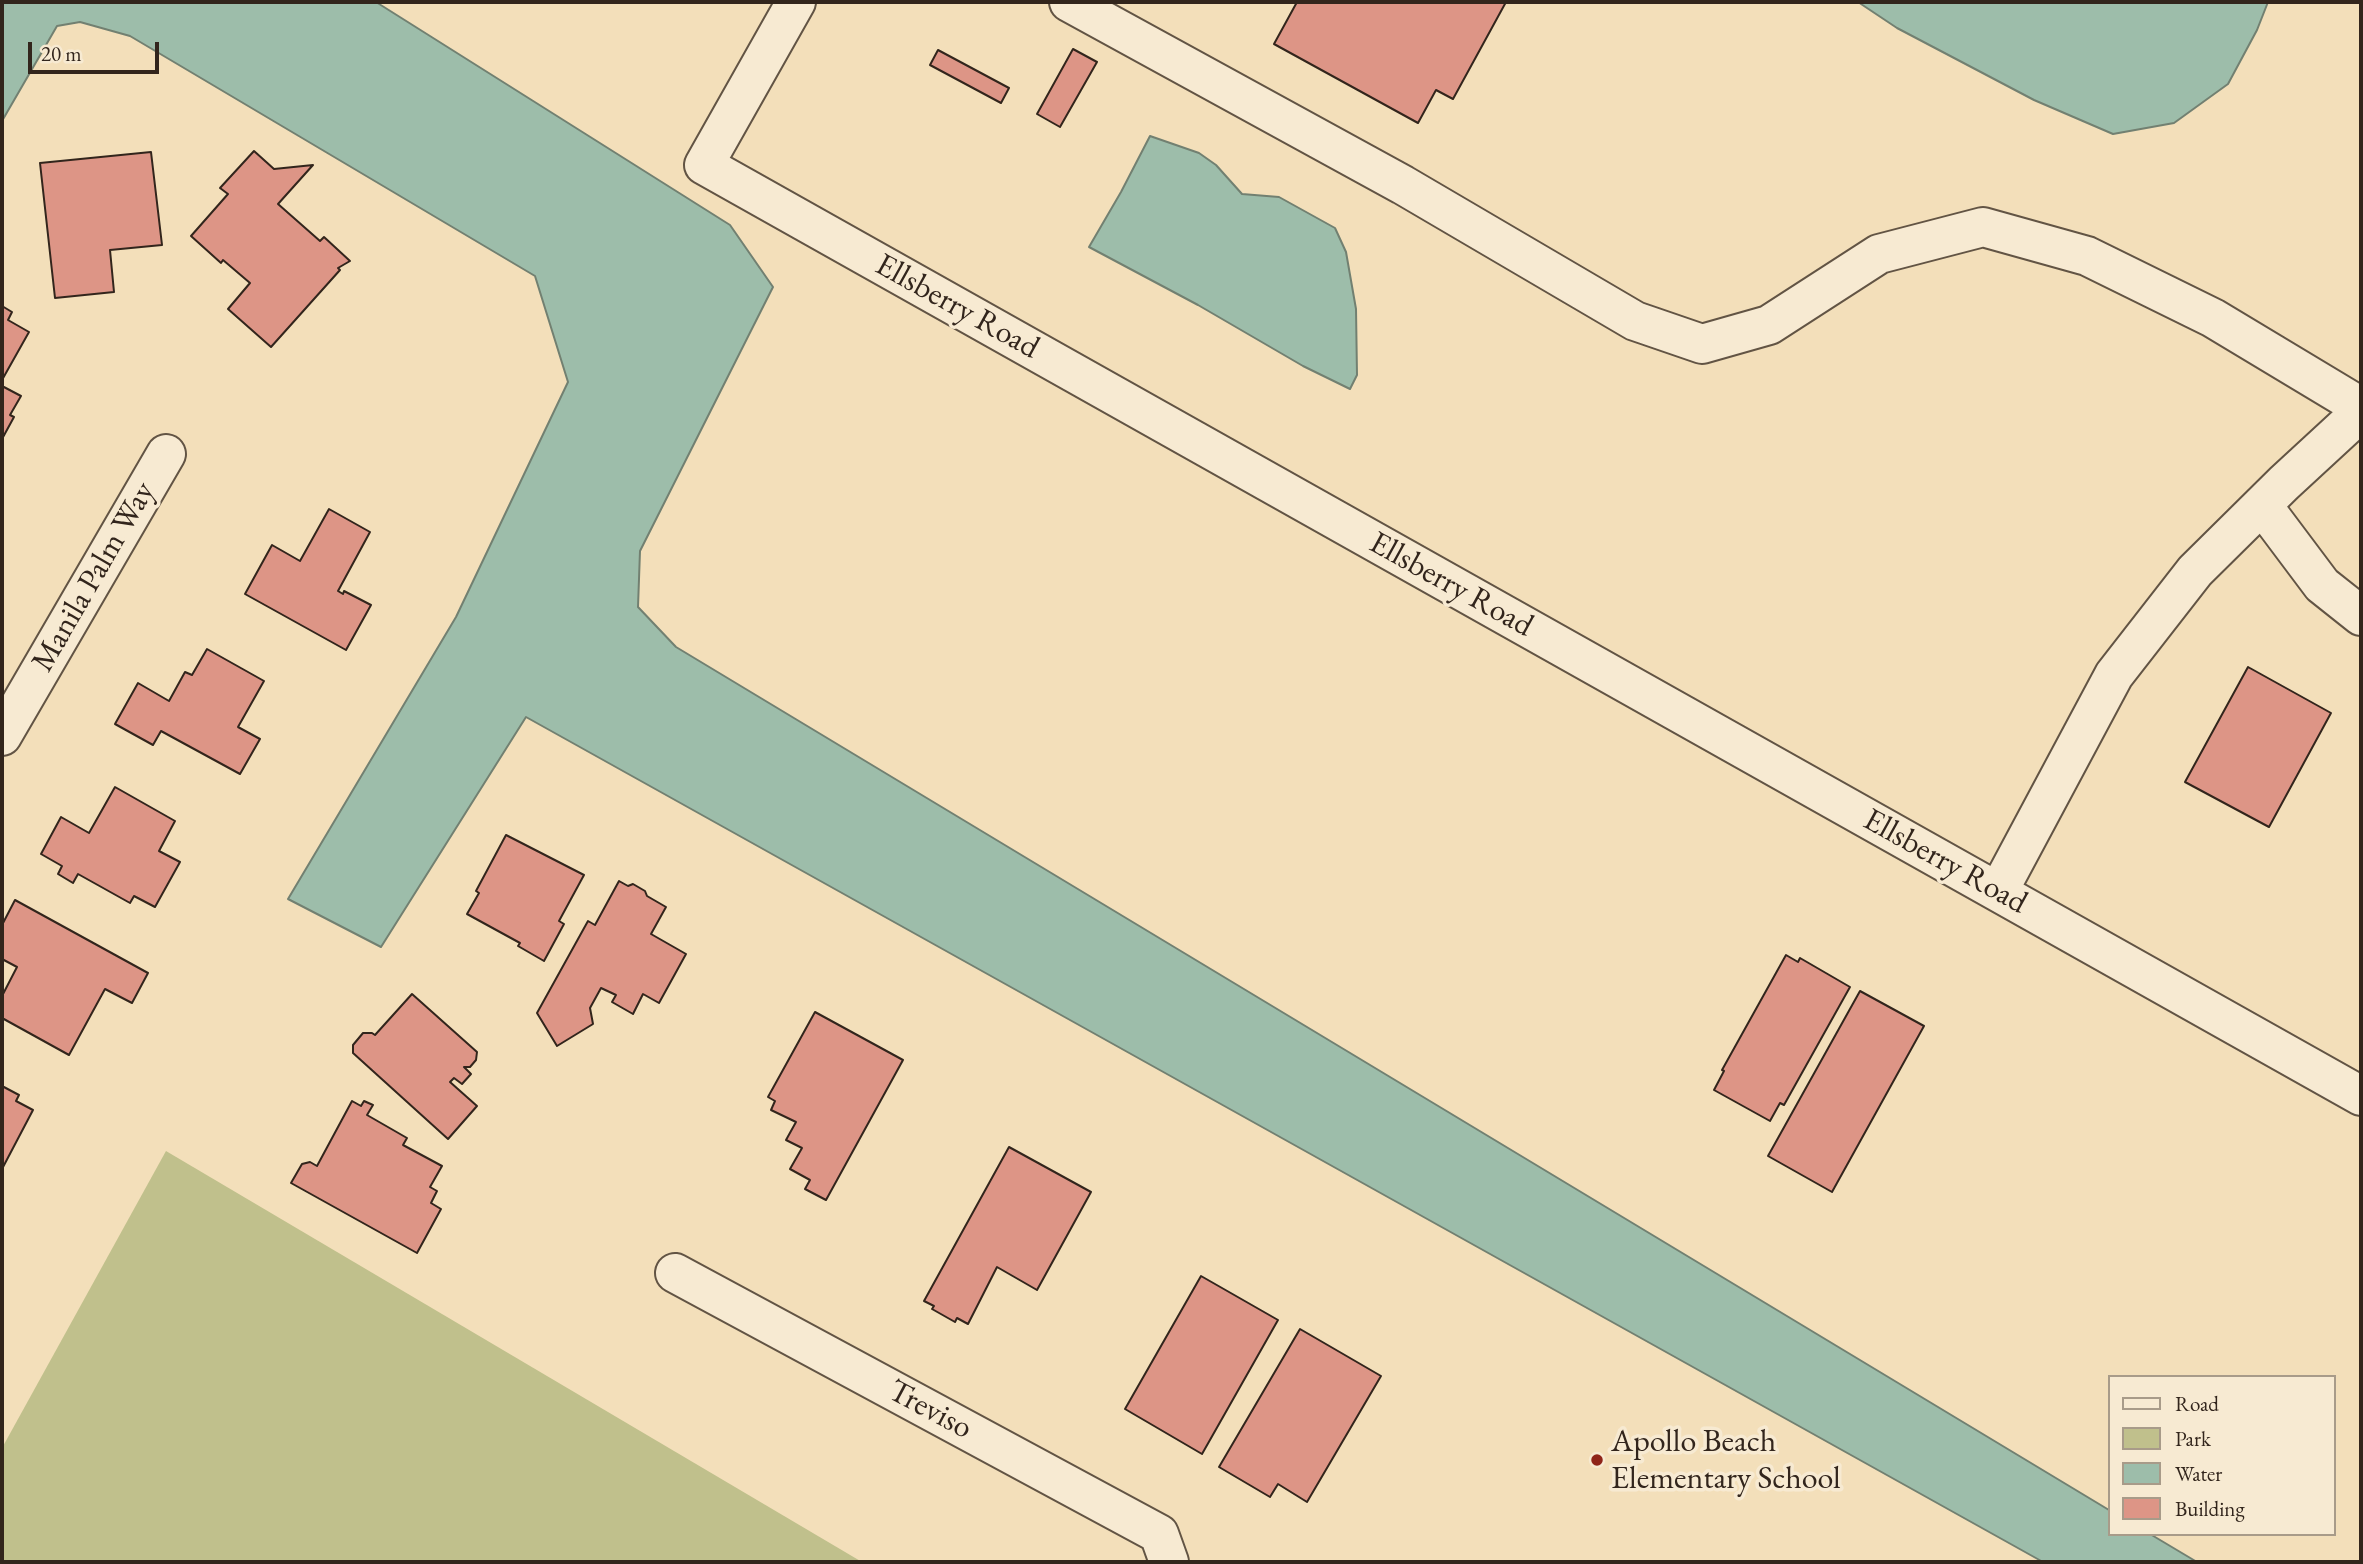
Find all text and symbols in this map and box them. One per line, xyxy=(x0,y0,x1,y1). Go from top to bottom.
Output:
scale bar xyxy=(32,28,163,72)
text: 20 m xyxy=(41,40,82,67)
street label: Ellsberry Road xyxy=(868,246,1046,368)
street label: Manila Palm Way xyxy=(24,475,164,679)
street label: Ellsberry Road xyxy=(1362,524,1540,646)
street label: Ellsberry Road xyxy=(1856,801,2034,923)
street label: Treviso xyxy=(882,1372,978,1448)
legend xyxy=(2108,1375,2335,1536)
text: Road xyxy=(2175,1390,2219,1417)
place label: Apollo Beach Elementary School xyxy=(1611,1423,1841,1498)
text: Park xyxy=(2175,1425,2211,1452)
marker: Apollo Beach Elementary School xyxy=(1589,1452,1605,1468)
text: Water xyxy=(2175,1460,2222,1487)
text: Building xyxy=(2175,1495,2245,1522)

